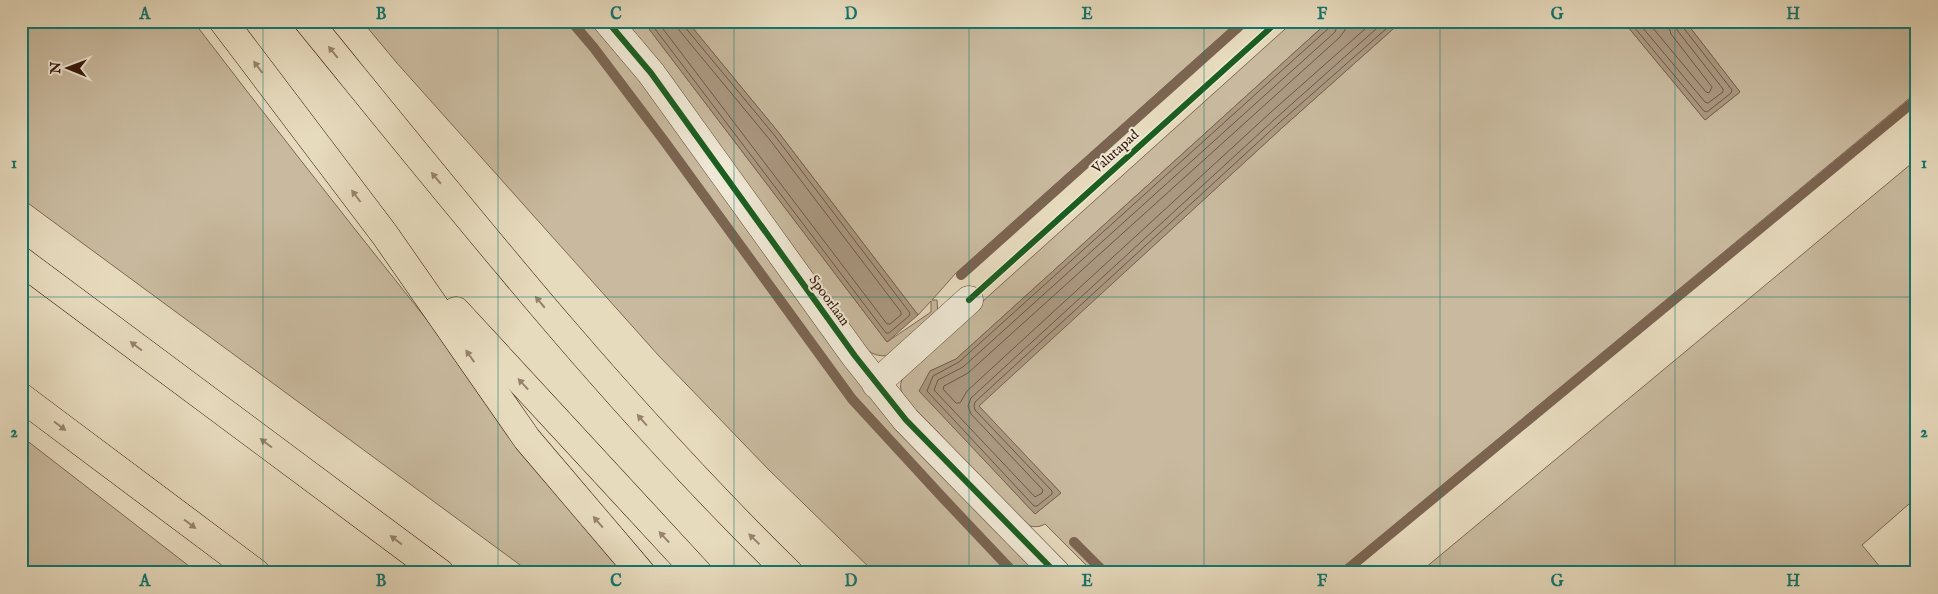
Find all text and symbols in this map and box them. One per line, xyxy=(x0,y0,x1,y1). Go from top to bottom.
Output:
text: A xyxy=(139,5,152,25)
text: B xyxy=(376,5,387,25)
text: C xyxy=(610,5,622,25)
text: D xyxy=(845,5,858,25)
text: E xyxy=(1081,5,1093,25)
text: F xyxy=(1317,5,1328,25)
text: G xyxy=(1551,5,1564,25)
text: H xyxy=(1786,5,1800,25)
north arrow xyxy=(42,42,92,92)
one-way arrow xyxy=(327,46,338,59)
one-way arrow xyxy=(252,60,263,73)
text: N xyxy=(47,62,65,75)
street label: Valutapad xyxy=(1088,126,1143,178)
text: 1 xyxy=(11,154,17,174)
text: 1 xyxy=(1921,154,1927,174)
one-way arrow xyxy=(430,171,441,184)
one-way arrow xyxy=(350,190,361,203)
street label: Spoorlaan xyxy=(805,272,854,330)
one-way arrow xyxy=(535,296,546,309)
one-way arrow xyxy=(130,341,143,352)
one-way arrow xyxy=(465,349,475,363)
one-way arrow xyxy=(517,379,529,391)
one-way arrow xyxy=(637,414,648,427)
one-way arrow xyxy=(53,421,66,432)
text: 2 xyxy=(10,423,18,443)
text: 2 xyxy=(1920,423,1928,443)
one-way arrow xyxy=(260,438,273,449)
one-way arrow xyxy=(592,516,603,529)
one-way arrow xyxy=(183,519,197,529)
one-way arrow xyxy=(658,532,670,544)
one-way arrow xyxy=(748,533,760,545)
one-way arrow xyxy=(390,535,403,546)
text: A xyxy=(139,572,152,592)
text: B xyxy=(376,572,387,592)
text: C xyxy=(610,572,622,592)
text: D xyxy=(845,572,858,592)
text: E xyxy=(1081,572,1093,592)
text: F xyxy=(1317,572,1328,592)
text: G xyxy=(1551,572,1564,592)
text: H xyxy=(1786,572,1800,592)

